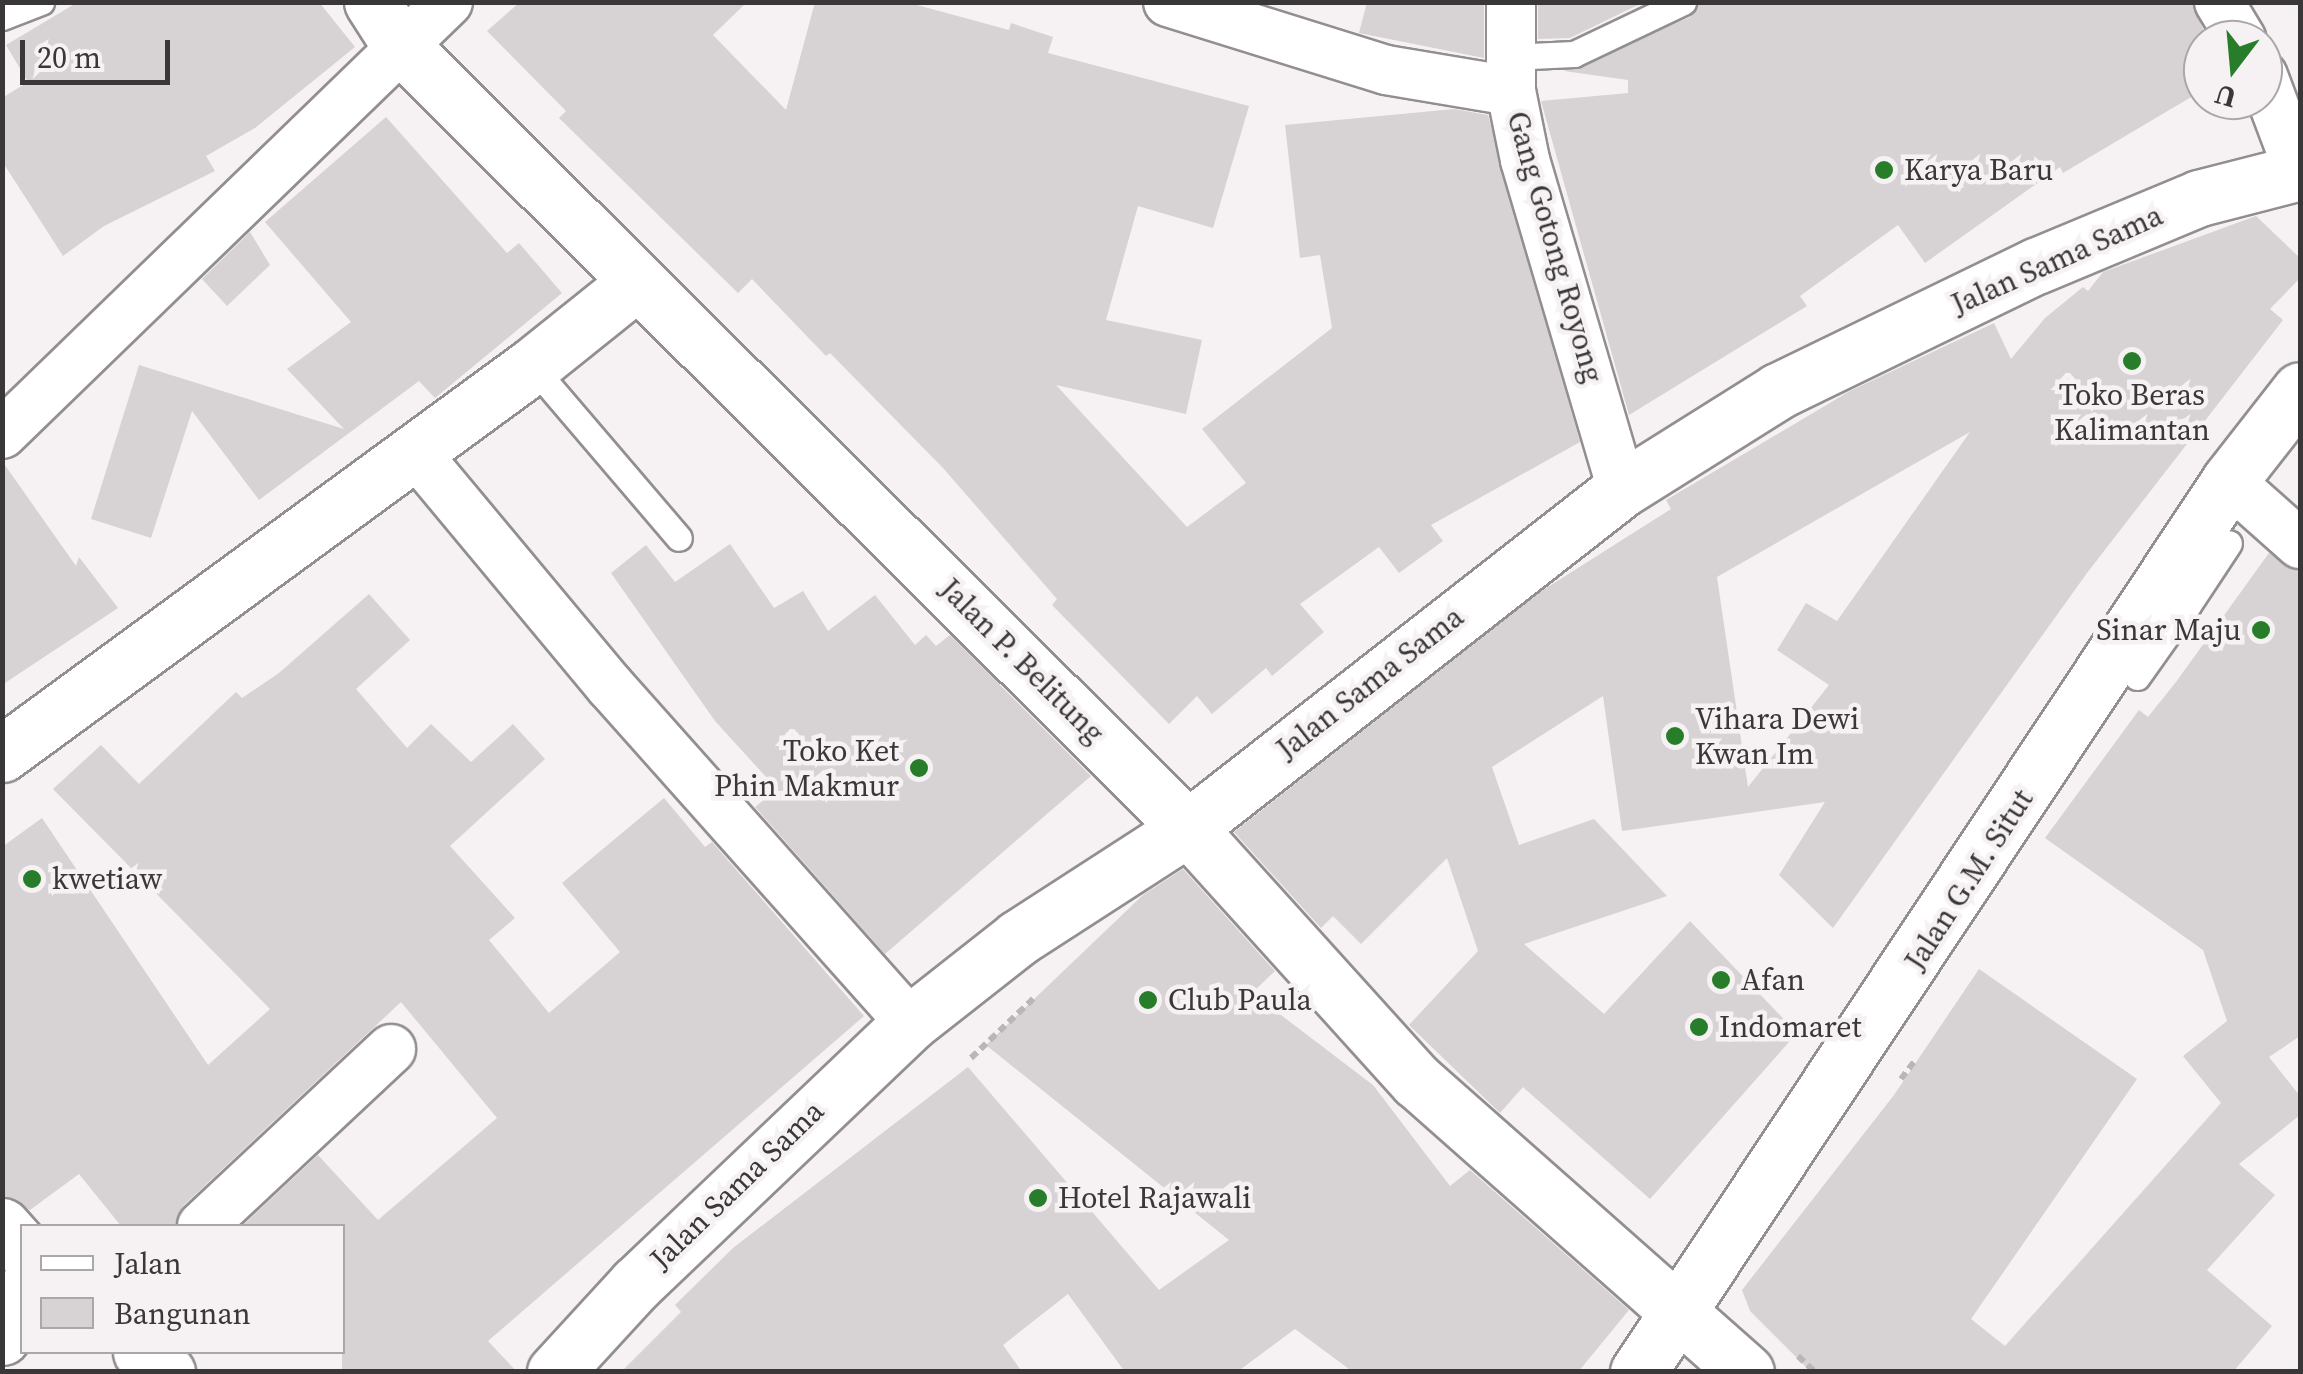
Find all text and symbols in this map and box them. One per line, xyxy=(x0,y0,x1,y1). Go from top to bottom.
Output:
scale bar xyxy=(25,20,175,82)
north arrow xyxy=(2183,20,2283,120)
text: 20 m xyxy=(37,37,101,78)
text: U xyxy=(2210,76,2240,118)
street label: Gang Gotong Royong xyxy=(1499,107,1611,387)
place label: Karya Baru xyxy=(1904,152,2053,188)
marker: Karya Baru xyxy=(1873,159,1895,181)
street label: Jalan Sama Sama xyxy=(1946,197,2168,323)
marker: Toko Beras Kalimantan xyxy=(2121,350,2143,372)
place label: Toko Beras Kalimantan xyxy=(2054,377,2210,448)
street label: Jalan P. Belitung xyxy=(932,571,1112,751)
street label: Jalan Sama Sama xyxy=(1269,599,1471,767)
place label: Sinar Maju xyxy=(2096,612,2241,648)
marker: Sinar Maju xyxy=(2250,619,2272,641)
place label: Vihara Dewi Kwan Im xyxy=(1695,701,1859,772)
marker: Vihara Dewi Kwan Im xyxy=(1664,725,1686,747)
place label: Toko Ket Phin Makmur xyxy=(714,733,899,804)
marker: Toko Ket Phin Makmur xyxy=(908,757,930,779)
street label: Jalan G.M. Situt xyxy=(1897,783,2041,977)
place label: kwetiaw xyxy=(52,861,162,897)
marker: kwetiaw xyxy=(21,868,43,890)
place label: Afan xyxy=(1741,962,1805,998)
marker: Afan xyxy=(1710,969,1732,991)
place label: Club Paula xyxy=(1168,982,1312,1018)
marker: Club Paula xyxy=(1137,989,1159,1011)
place label: Indomaret xyxy=(1719,1009,1861,1045)
marker: Indomaret xyxy=(1688,1016,1710,1038)
street label: Jalan Sama Sama xyxy=(643,1093,831,1277)
place label: Hotel Rajawali xyxy=(1058,1180,1251,1216)
marker: Hotel Rajawali xyxy=(1027,1187,1049,1209)
legend xyxy=(20,1224,345,1354)
text: Jalan xyxy=(114,1243,182,1284)
text: Bangunan xyxy=(114,1293,251,1334)

